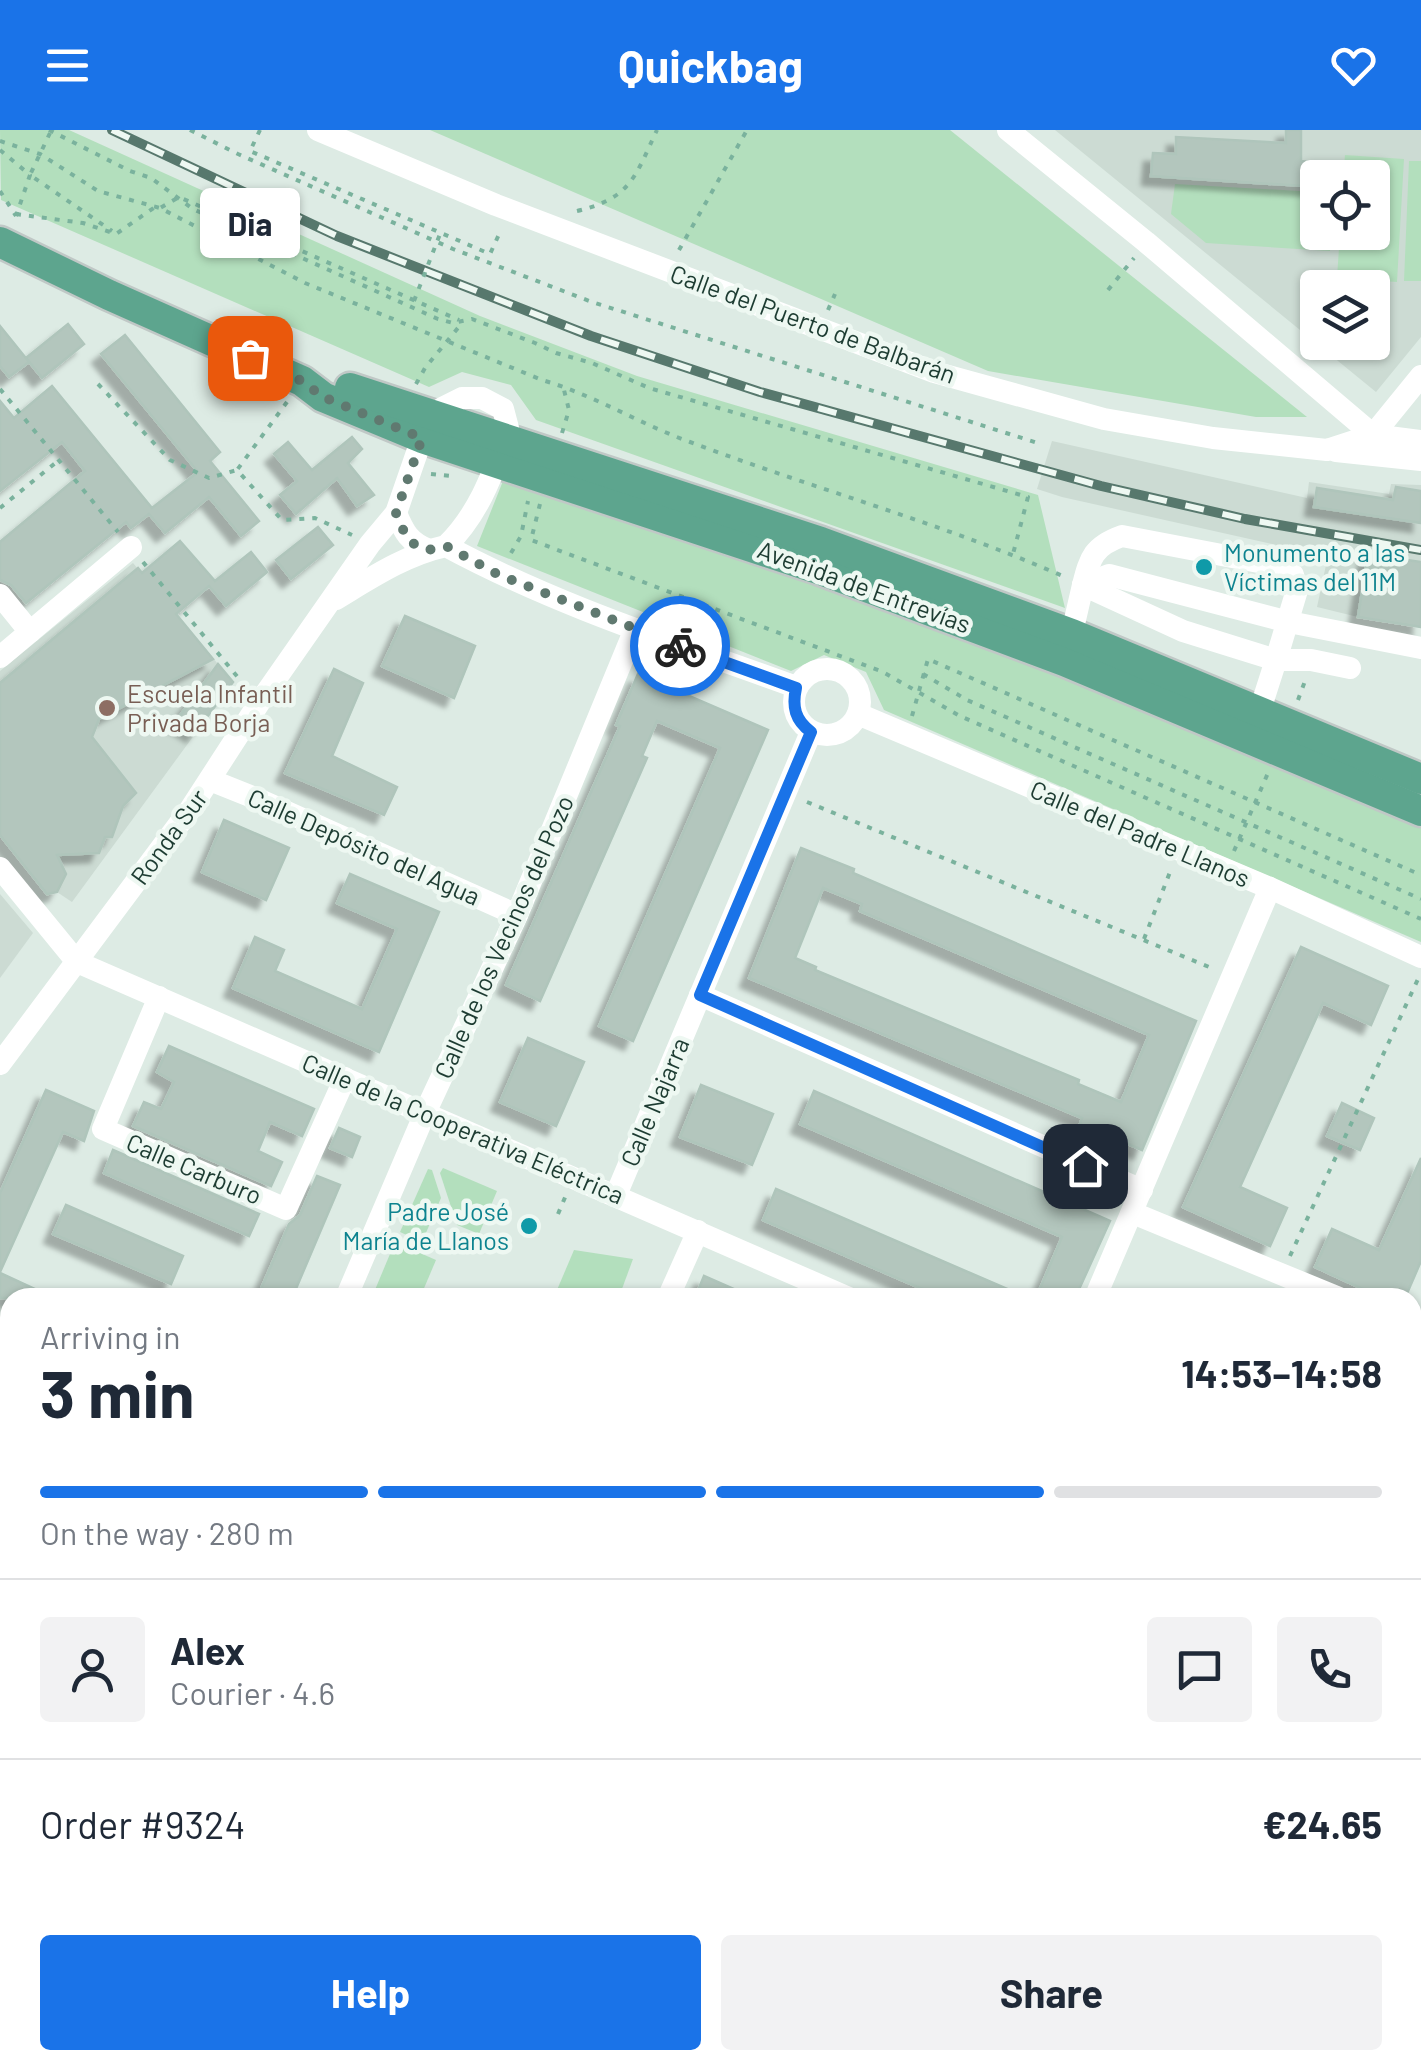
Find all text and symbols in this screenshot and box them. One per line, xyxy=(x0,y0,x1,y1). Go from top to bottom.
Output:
icon: menu xyxy=(40,38,95,93)
text: Quickbag xyxy=(618,38,803,92)
icon: heart xyxy=(1326,38,1381,93)
map controls xyxy=(1300,160,1390,360)
button: locate xyxy=(1300,160,1390,250)
callout: Dia xyxy=(200,188,300,258)
text: Dia xyxy=(228,204,272,242)
street label: Calle del Puerto de Balbarán xyxy=(667,257,960,389)
button: layers xyxy=(1300,270,1390,360)
pin xyxy=(208,316,293,401)
icon: bag xyxy=(223,331,278,386)
street label: Avenida de Entrevías xyxy=(754,534,975,638)
place label: Monumento a las Víctimas del 11M xyxy=(1224,537,1405,596)
marker: Monumento a las Víctimas del 11M xyxy=(1193,556,1215,578)
courier xyxy=(630,596,730,696)
icon: bike xyxy=(653,619,708,674)
place label: Escuela Infantil Privada Borja xyxy=(127,678,293,737)
marker: Escuela Infantil Privada Borja xyxy=(96,697,118,719)
street label: Calle del Padre Llanos xyxy=(1026,773,1255,893)
street label: Calle Depósito del Agua xyxy=(244,781,485,911)
street label: Ronda Sur xyxy=(124,783,213,890)
street label: Calle de los Vecinos del Pozo xyxy=(427,790,579,1083)
street label: Calle Najarra xyxy=(613,1033,695,1171)
street label: Calle de la Cooperativa Eléctrica xyxy=(298,1047,629,1210)
pin xyxy=(1043,1124,1128,1209)
street label: Calle Carburo xyxy=(122,1126,267,1210)
icon: home xyxy=(1058,1139,1113,1194)
place label: Padre José María de Llanos xyxy=(343,1196,509,1255)
marker: Padre José María de Llanos xyxy=(518,1215,540,1237)
text: Arriving in xyxy=(40,1317,180,1355)
text: 14:53–14:58 xyxy=(1181,1350,1382,1396)
text: 3 min xyxy=(40,1353,195,1431)
text: On the way · 280 m xyxy=(40,1513,294,1551)
button: person xyxy=(40,1617,145,1722)
button: chat xyxy=(1147,1617,1252,1722)
button: phone xyxy=(1277,1617,1382,1722)
text: Alex xyxy=(170,1627,245,1673)
text: Courier · 4.6 xyxy=(170,1673,335,1711)
text: Order #9324 xyxy=(40,1801,245,1847)
text: €24.65 xyxy=(1262,1801,1382,1847)
button: Help xyxy=(40,1935,701,2050)
button: Share xyxy=(721,1935,1382,2050)

